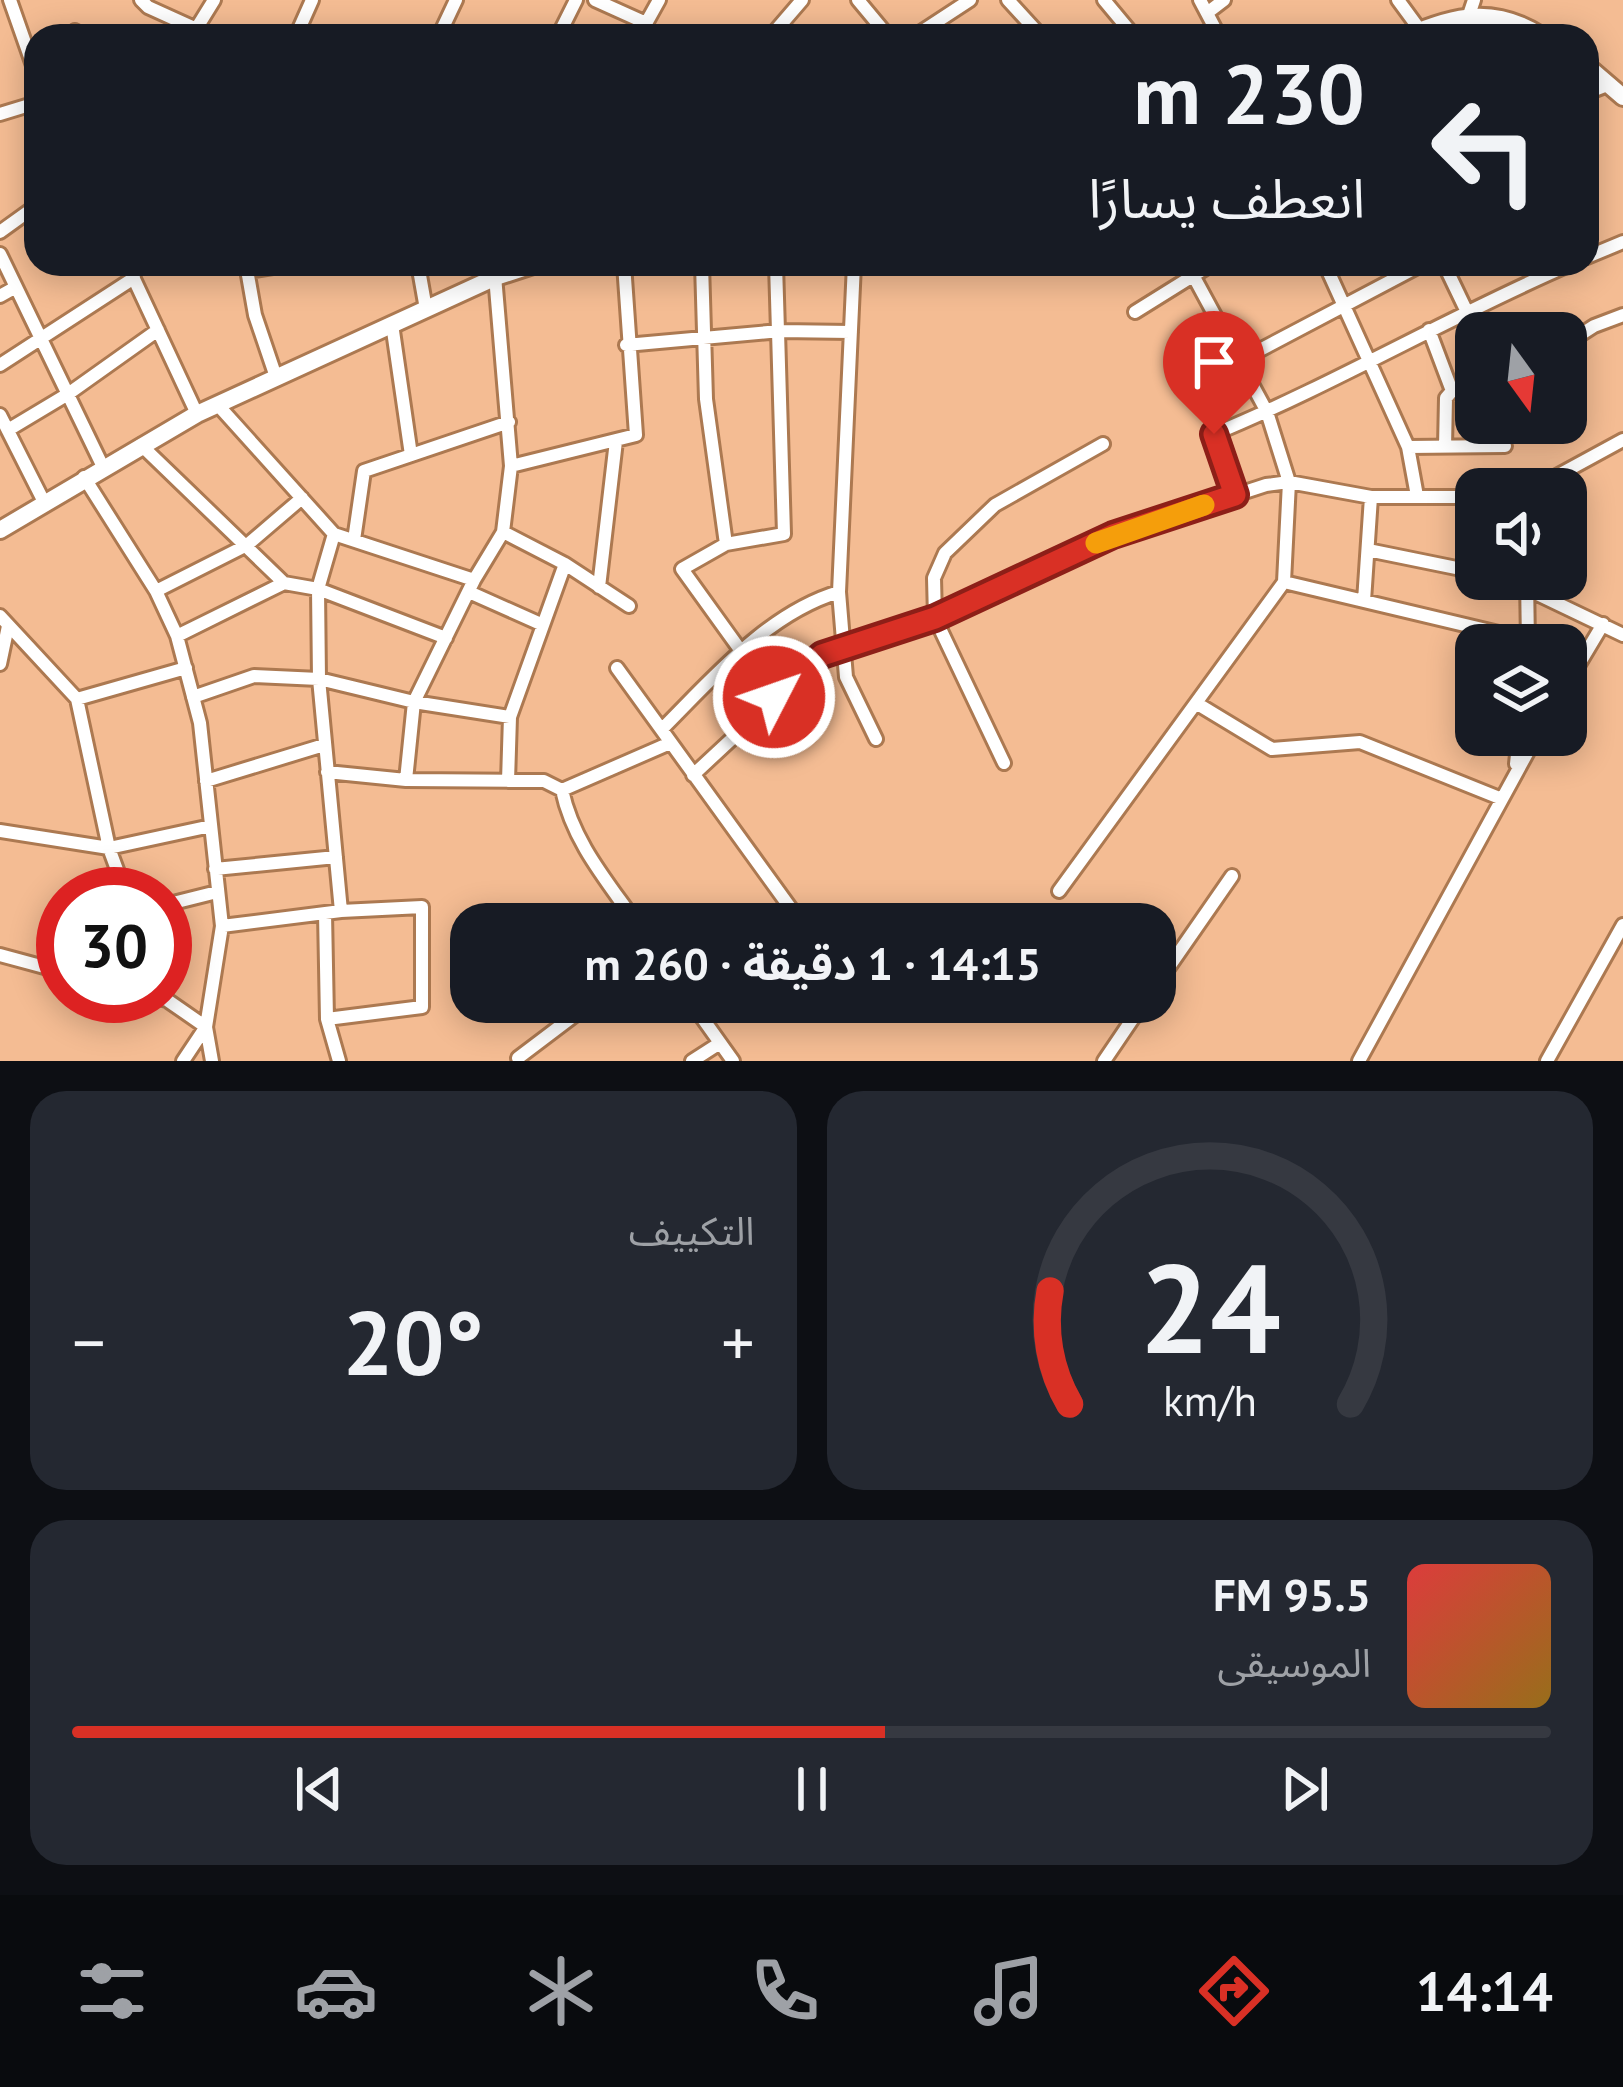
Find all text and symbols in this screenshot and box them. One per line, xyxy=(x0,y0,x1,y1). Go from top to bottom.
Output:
text: 230 m xyxy=(1133,38,1365,147)
icon: left xyxy=(1407,72,1563,228)
text: انعطف يسارًا xyxy=(1088,163,1365,233)
pin xyxy=(1163,311,1265,434)
north arrow xyxy=(1455,312,1587,444)
map controls xyxy=(1455,312,1587,756)
icon: arrive xyxy=(1181,329,1247,395)
button: sound xyxy=(1455,468,1587,600)
button: layers xyxy=(1455,624,1587,756)
position arrow xyxy=(711,634,837,760)
speed limit sign: 30 xyxy=(36,867,192,1023)
text: 14:15 · 1 دقيقة · 260 m xyxy=(585,934,1041,992)
text: التكييف xyxy=(629,1205,755,1256)
text: 24 xyxy=(1139,1226,1281,1387)
text: 20° xyxy=(343,1283,484,1400)
text: − xyxy=(72,1299,105,1384)
text: + xyxy=(721,1299,754,1384)
text: km/h xyxy=(1163,1371,1257,1427)
text: 95.5 FM xyxy=(1213,1565,1371,1623)
text: الموسيقى xyxy=(1217,1637,1371,1688)
icon: previous xyxy=(286,1756,352,1822)
icon: pause xyxy=(779,1756,845,1822)
icon: next xyxy=(1272,1756,1338,1822)
icon: filters xyxy=(70,1949,154,2033)
icon: car xyxy=(294,1949,378,2033)
icon: climate xyxy=(519,1949,603,2033)
icon: phone xyxy=(743,1949,827,2033)
icon: music xyxy=(967,1949,1051,2033)
icon: directions xyxy=(1192,1949,1276,2033)
text: 14:14 xyxy=(1416,1956,1553,2026)

